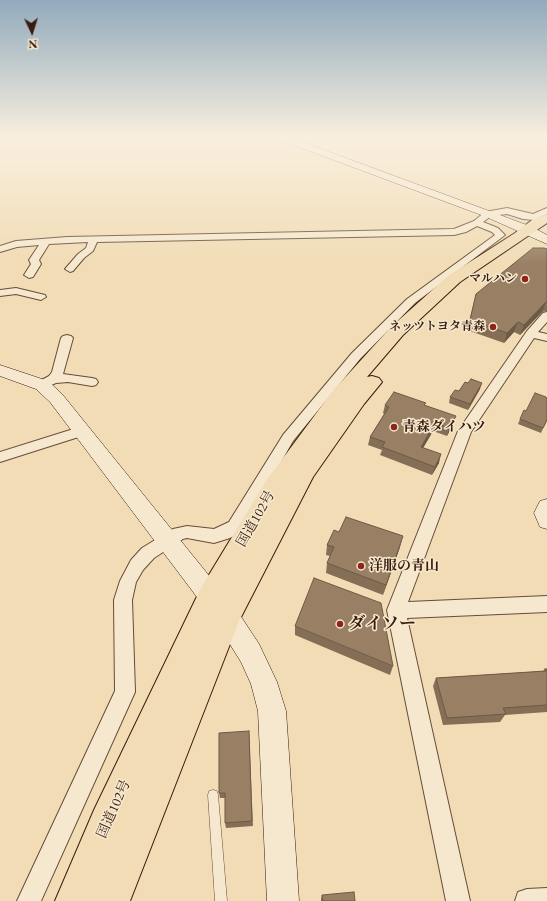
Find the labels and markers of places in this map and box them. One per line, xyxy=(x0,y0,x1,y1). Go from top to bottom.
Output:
place label: マルハン xyxy=(469,272,517,286)
marker: マルハン xyxy=(520,274,530,284)
place label: ネッツトヨタ青森 xyxy=(389,320,485,334)
marker: ネッツトヨタ青森 xyxy=(488,322,498,332)
place label: 青森ダイハツ xyxy=(402,419,486,435)
marker: 青森ダイハツ xyxy=(389,422,399,432)
place label: 洋服の青山 xyxy=(369,558,439,574)
marker: 洋服の青山 xyxy=(356,561,366,571)
place label: ダイソー xyxy=(348,614,416,634)
marker: ダイソー xyxy=(335,619,345,629)

